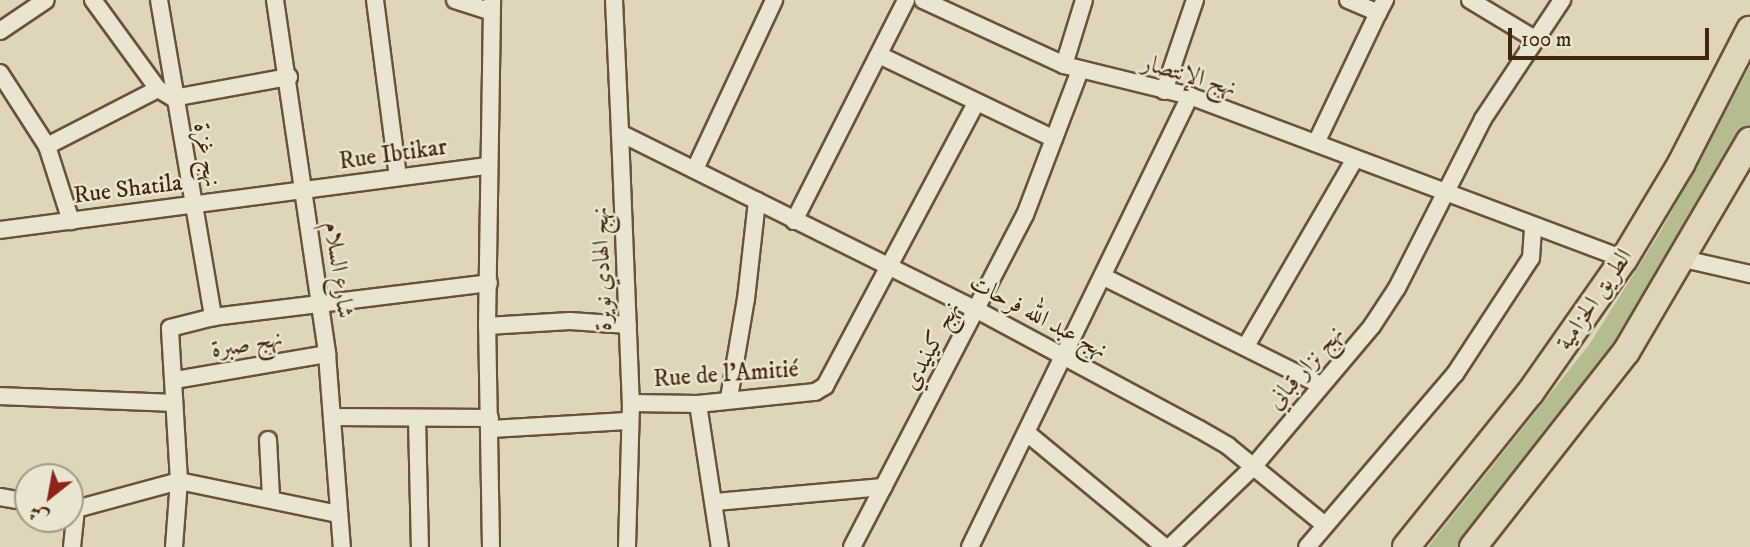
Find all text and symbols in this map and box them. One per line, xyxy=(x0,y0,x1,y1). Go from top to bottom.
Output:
scale bar xyxy=(1512,14,1713,58)
text: 100 m xyxy=(1521,27,1572,53)
street label: نهج الإنتصار xyxy=(1138,49,1240,103)
street label: نهج غزة xyxy=(186,121,226,189)
street label: Rue Ibtikar xyxy=(337,133,449,177)
street label: Rue Shatila xyxy=(72,169,184,211)
street label: نهج الهادي نويرة xyxy=(586,206,620,332)
street label: شارع السلام xyxy=(317,220,359,320)
street label: الطريق الحزامية xyxy=(1551,244,1639,356)
street label: نهج عبد الله فرحات xyxy=(964,268,1112,366)
street label: نهج كينيدي xyxy=(897,297,967,395)
street label: نهج نزار قباني xyxy=(1262,320,1350,416)
street label: نهج صبرة xyxy=(209,325,285,365)
street label: Rue de l'Amitié xyxy=(652,356,800,394)
north arrow xyxy=(14,463,84,533)
text: ش xyxy=(25,500,53,529)

